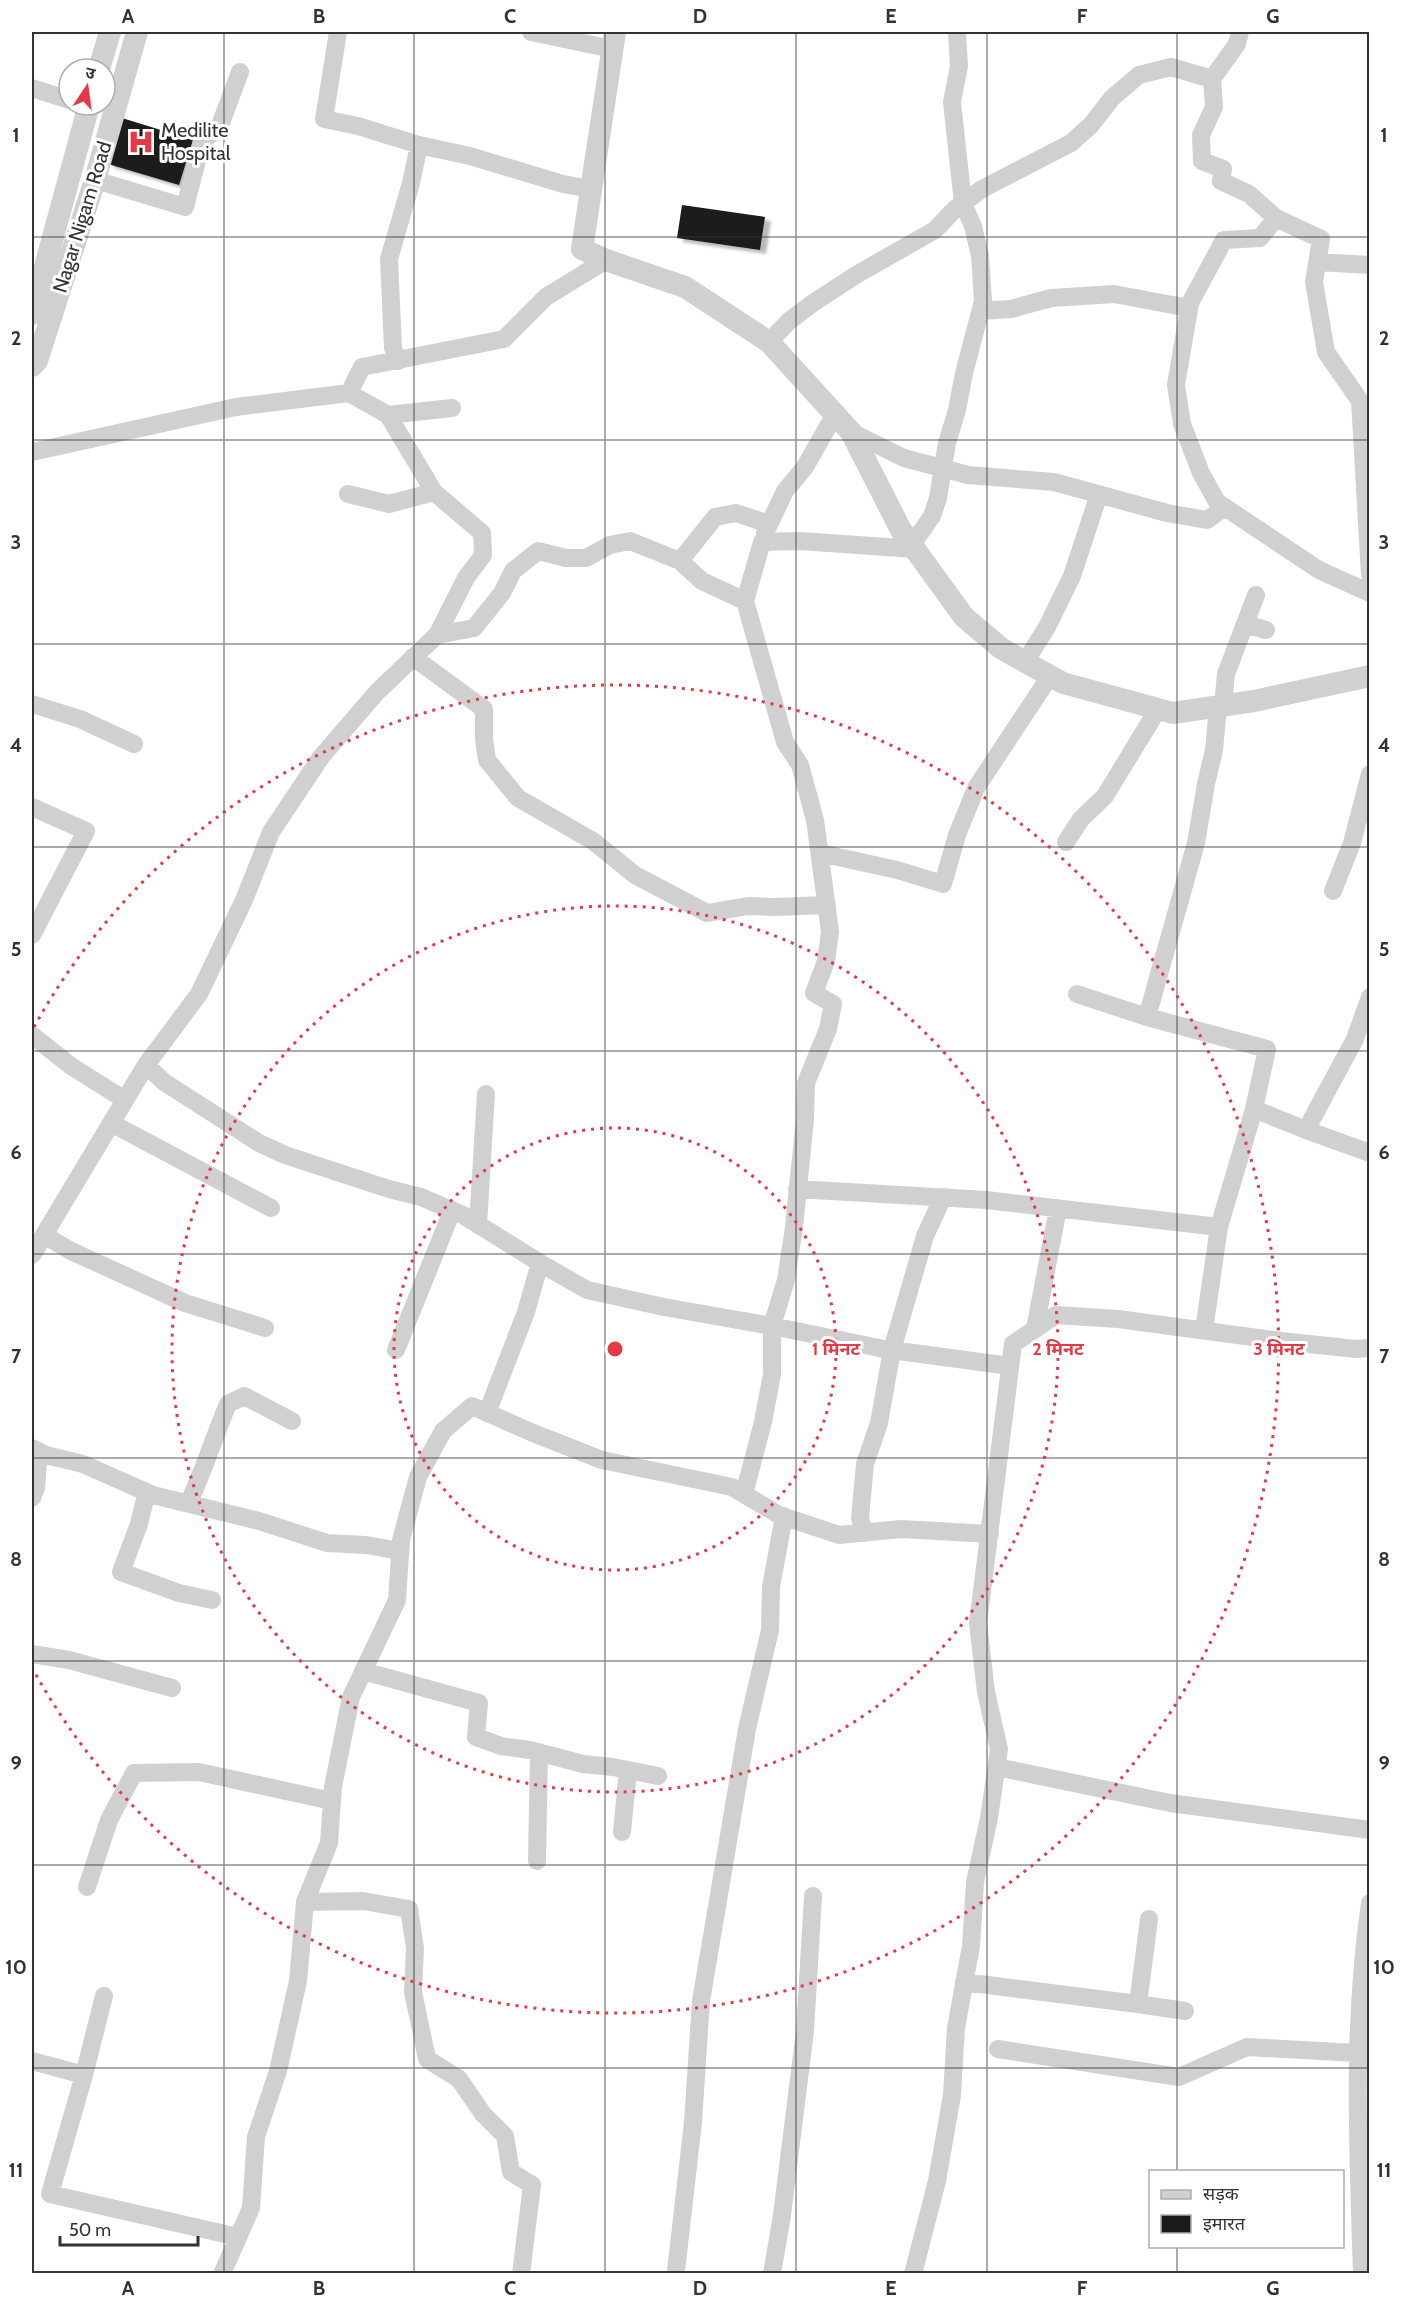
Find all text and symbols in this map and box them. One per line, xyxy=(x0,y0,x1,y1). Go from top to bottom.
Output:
text: A xyxy=(122,4,135,28)
text: B xyxy=(313,4,325,28)
text: C xyxy=(504,4,516,28)
text: D xyxy=(693,4,707,28)
text: E xyxy=(885,4,897,28)
text: F xyxy=(1077,4,1088,28)
text: G xyxy=(1266,4,1280,28)
north arrow xyxy=(57,57,117,117)
text: उ xyxy=(84,63,98,83)
place label: Medilite Hospital xyxy=(161,118,231,165)
text: 1 xyxy=(12,123,20,147)
text: 1 xyxy=(1380,123,1388,147)
hospital icon: Medilite Hospital xyxy=(126,127,156,157)
street label: Nagar Nigam Road xyxy=(48,138,116,296)
text: 2 xyxy=(11,326,21,350)
text: 2 xyxy=(1379,326,1389,350)
text: 3 xyxy=(11,530,21,554)
text: 3 xyxy=(1379,530,1389,554)
text: 4 xyxy=(10,733,22,757)
text: 4 xyxy=(1378,733,1390,757)
text: 5 xyxy=(11,937,21,961)
text: 5 xyxy=(1379,937,1389,961)
text: 6 xyxy=(10,1140,22,1164)
text: 6 xyxy=(1378,1140,1390,1164)
text: 1 मिनट xyxy=(812,1338,861,1360)
text: 2 मिनट xyxy=(1032,1338,1084,1360)
text: 3 मिनट xyxy=(1253,1338,1305,1360)
centre of rings xyxy=(605,1339,625,1359)
text: 7 xyxy=(11,1344,22,1368)
text: 7 xyxy=(1379,1344,1390,1368)
text: 8 xyxy=(10,1547,22,1571)
text: 8 xyxy=(1378,1547,1390,1571)
text: 9 xyxy=(10,1751,22,1775)
text: 9 xyxy=(1378,1751,1390,1775)
text: 10 xyxy=(5,1955,27,1979)
text: 10 xyxy=(1373,1955,1395,1979)
text: 11 xyxy=(9,2158,23,2182)
text: 11 xyxy=(1377,2158,1391,2182)
legend xyxy=(1149,2170,1344,2248)
text: सड़क xyxy=(1203,2183,1240,2205)
scale bar xyxy=(60,2209,198,2247)
text: इमारत xyxy=(1203,2213,1246,2235)
text: 50 m xyxy=(69,2219,111,2241)
text: A xyxy=(122,2276,135,2300)
text: B xyxy=(313,2276,325,2300)
text: C xyxy=(504,2276,516,2300)
text: D xyxy=(693,2276,707,2300)
text: E xyxy=(885,2276,897,2300)
text: F xyxy=(1077,2276,1088,2300)
text: G xyxy=(1266,2276,1280,2300)

